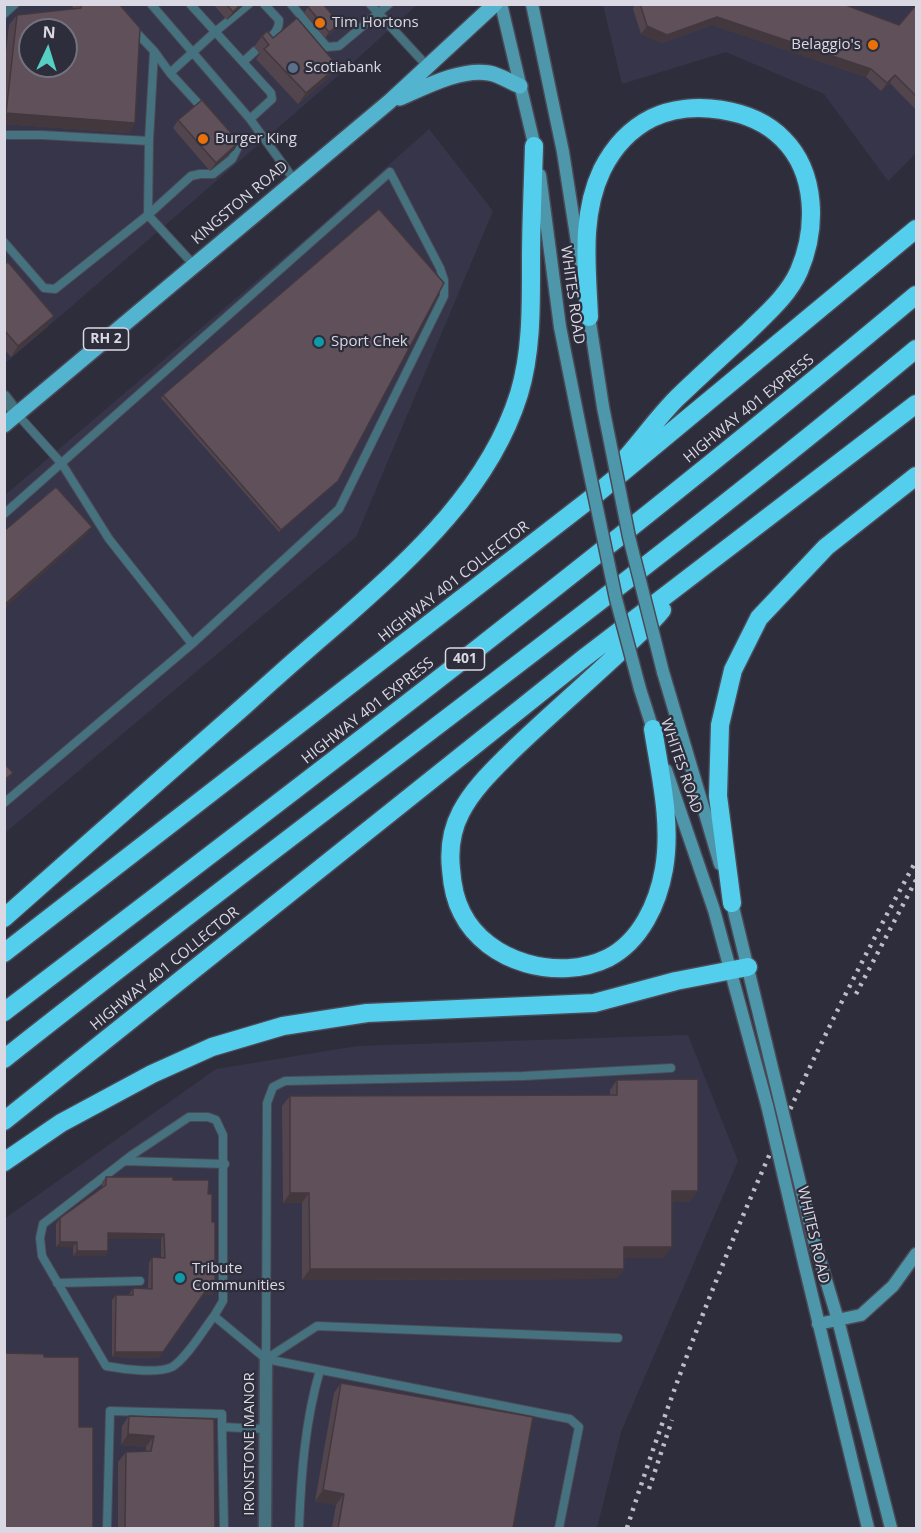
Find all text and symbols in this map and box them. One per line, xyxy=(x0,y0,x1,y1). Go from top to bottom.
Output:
place label: Tim Hortons xyxy=(332,14,419,32)
marker: Tim Hortons xyxy=(313,16,327,30)
north arrow xyxy=(18,18,78,78)
text: N xyxy=(42,21,56,43)
place label: Belaggio's xyxy=(791,36,861,54)
marker: Belaggio's xyxy=(866,38,880,52)
place label: Scotiabank xyxy=(305,59,381,77)
marker: Scotiabank xyxy=(286,61,300,75)
place label: Burger King xyxy=(215,130,297,148)
marker: Burger King xyxy=(196,132,210,146)
street label: KINGSTON ROAD xyxy=(188,157,292,249)
street label: WHITES ROAD xyxy=(556,245,588,345)
road number: RH 2 xyxy=(84,328,128,350)
place label: Sport Chek xyxy=(331,333,408,351)
marker: Sport Chek xyxy=(312,335,326,349)
street label: HIGHWAY 401 EXPRESS xyxy=(680,351,818,467)
street label: HIGHWAY 401 COLLECTOR xyxy=(375,518,533,646)
road number: 401 xyxy=(446,648,484,670)
street label: HIGHWAY 401 EXPRESS xyxy=(298,654,438,768)
street label: WHITES ROAD xyxy=(656,716,706,816)
street label: HIGHWAY 401 COLLECTOR xyxy=(87,903,243,1035)
street label: WHITES ROAD xyxy=(793,1185,833,1285)
place label: Tribute Communities xyxy=(192,1260,285,1295)
marker: Tribute Communities xyxy=(173,1271,187,1285)
street label: IRONSTONE MANOR xyxy=(241,1372,259,1516)

